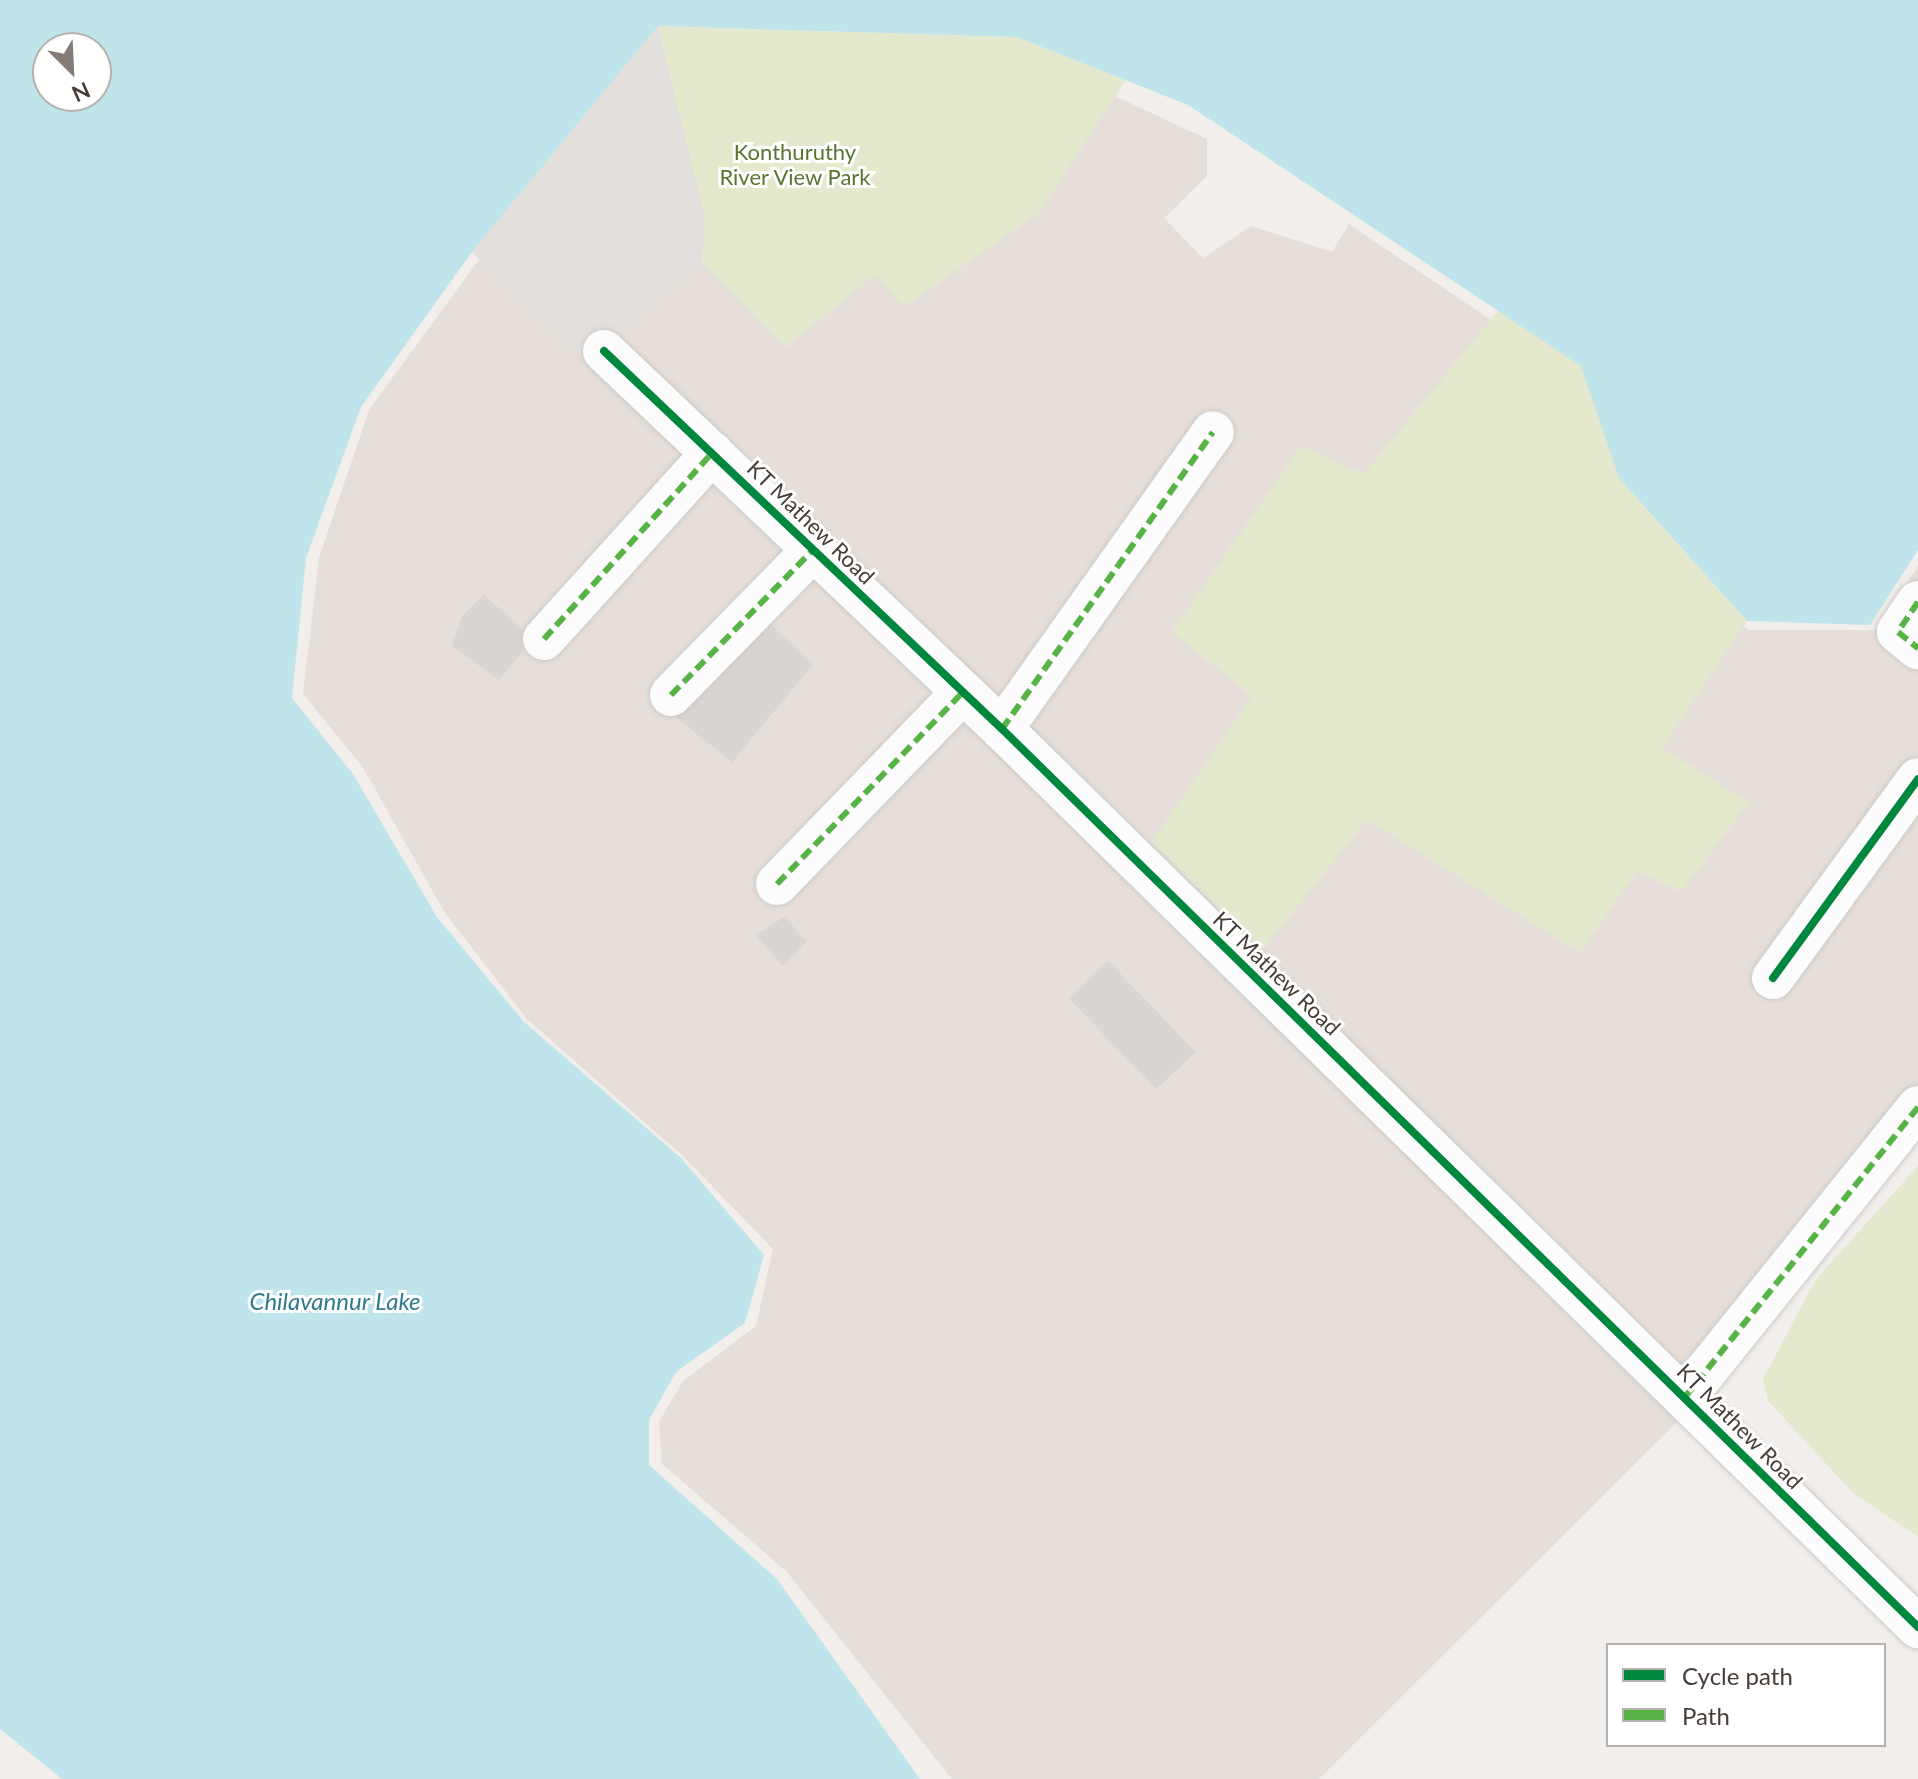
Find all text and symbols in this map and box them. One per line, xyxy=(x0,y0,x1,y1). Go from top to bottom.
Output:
north arrow xyxy=(32,32,112,112)
text: N xyxy=(68,77,94,108)
park label: Konthuruthy River View Park xyxy=(719,138,871,190)
street label: KT Mathew Road xyxy=(742,454,880,590)
street label: KT Mathew Road xyxy=(1208,905,1346,1041)
water label: Chilavannur Lake xyxy=(249,1287,421,1315)
street label: KT Mathew Road xyxy=(1671,1357,1809,1495)
legend xyxy=(1606,1643,1886,1747)
text: Cycle path xyxy=(1682,1661,1793,1690)
text: Path xyxy=(1682,1701,1730,1730)

